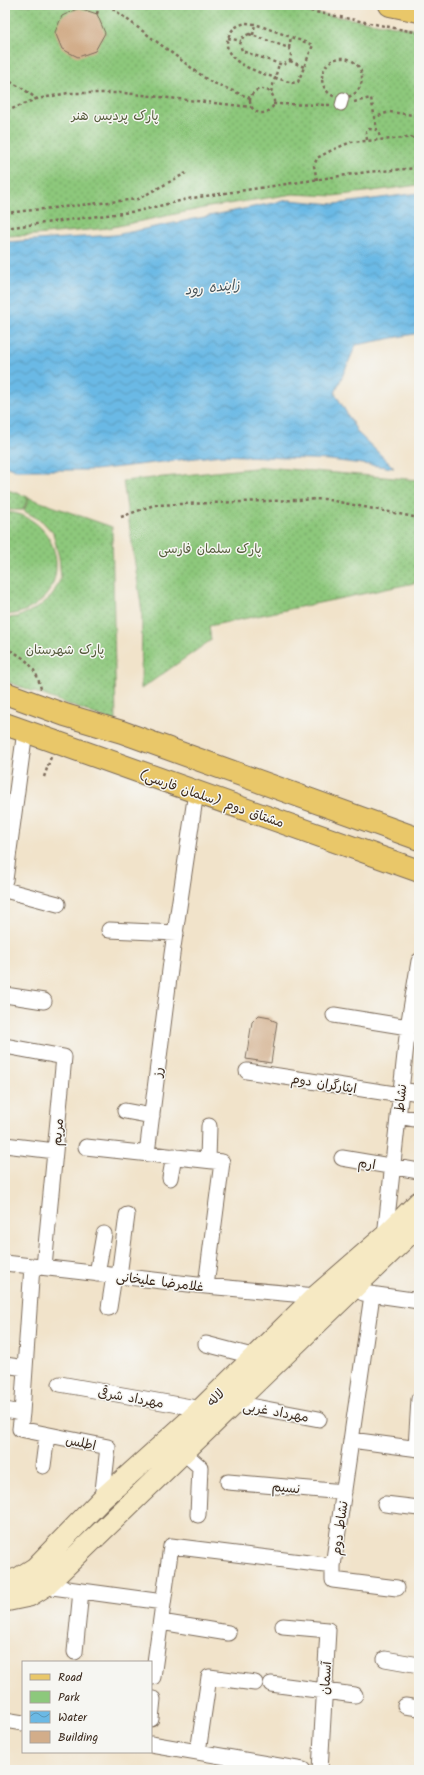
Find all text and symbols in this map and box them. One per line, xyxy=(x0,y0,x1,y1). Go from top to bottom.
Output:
park label: پارک پردیس هنر xyxy=(71,106,159,127)
water label: زاینده رود xyxy=(183,274,241,302)
park label: پارک سلمان فارسی xyxy=(159,539,262,560)
park label: پارک شهرستان xyxy=(26,640,104,661)
street label: مشتاق دوم (سلمان فارسی) xyxy=(136,765,287,834)
street label: رز xyxy=(147,1066,170,1079)
street label: ایثارگران دوم xyxy=(289,1069,358,1100)
street label: نشاط xyxy=(390,1083,413,1113)
street label: مریم xyxy=(47,1118,70,1147)
street label: ارم xyxy=(356,1153,377,1176)
street label: غلامرضا علیخانی xyxy=(115,1267,205,1298)
street label: مهرداد شرقی xyxy=(96,1382,165,1415)
street label: لاله xyxy=(202,1384,230,1412)
street label: مهرداد غربی xyxy=(241,1396,310,1429)
street label: اطلس xyxy=(64,1430,98,1457)
street label: نسیم xyxy=(271,1477,301,1500)
street label: نشاط دوم xyxy=(326,1500,355,1557)
street label: آسمان xyxy=(315,1660,338,1695)
legend xyxy=(22,1661,152,1753)
text: Road xyxy=(58,1668,83,1687)
text: Park xyxy=(58,1688,80,1707)
text: Water xyxy=(58,1708,88,1727)
text: Building xyxy=(58,1728,98,1747)

